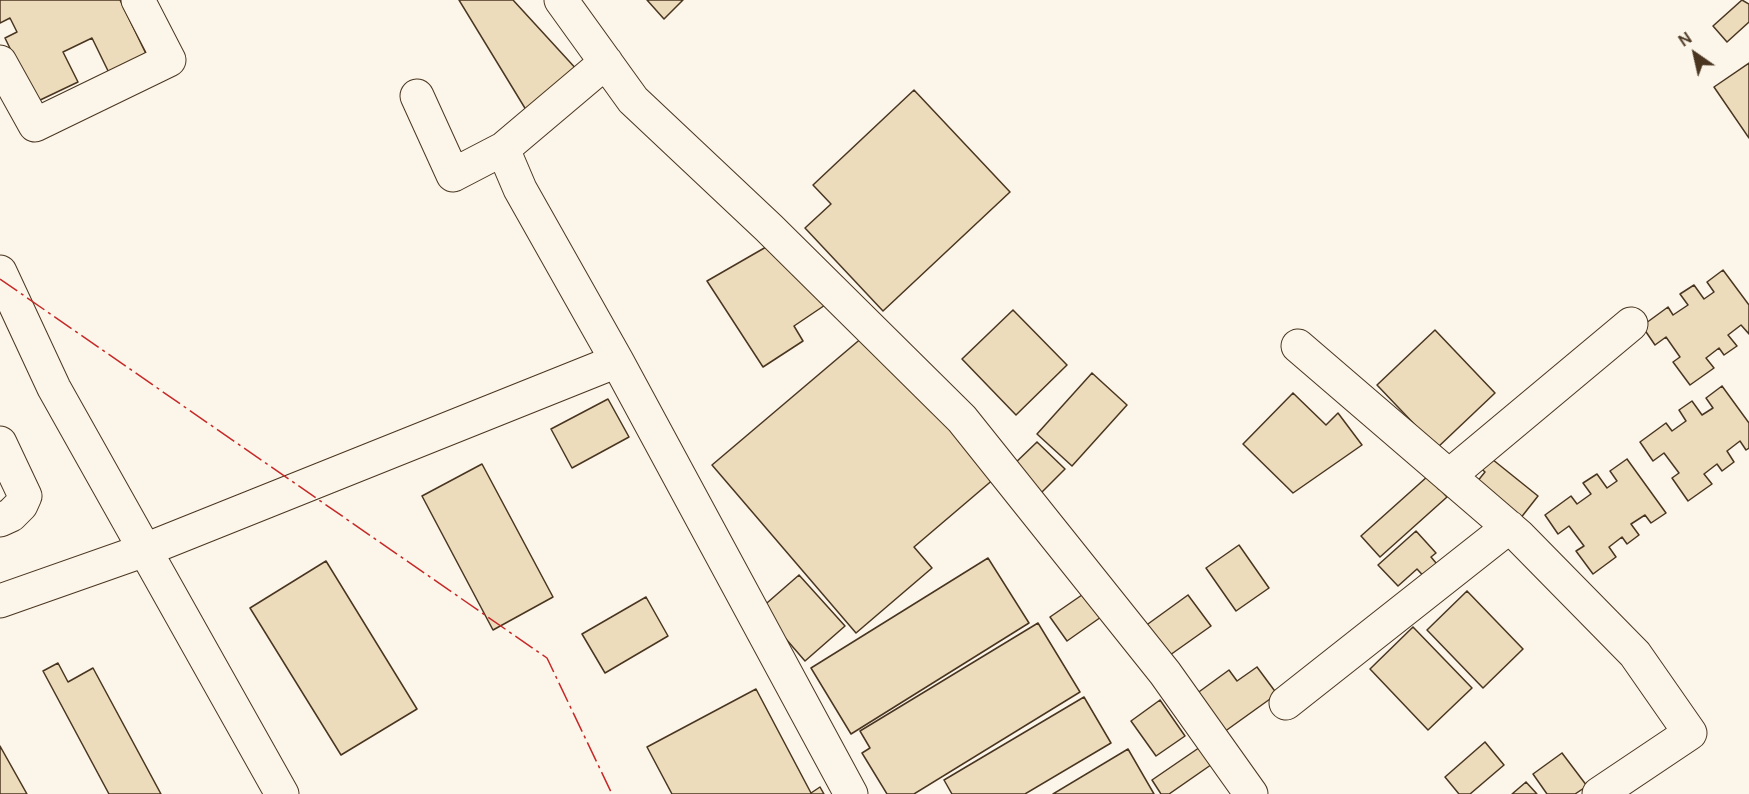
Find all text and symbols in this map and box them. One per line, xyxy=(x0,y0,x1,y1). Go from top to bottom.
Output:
north arrow xyxy=(1665,24,1725,84)
text: N xyxy=(1674,27,1696,51)

